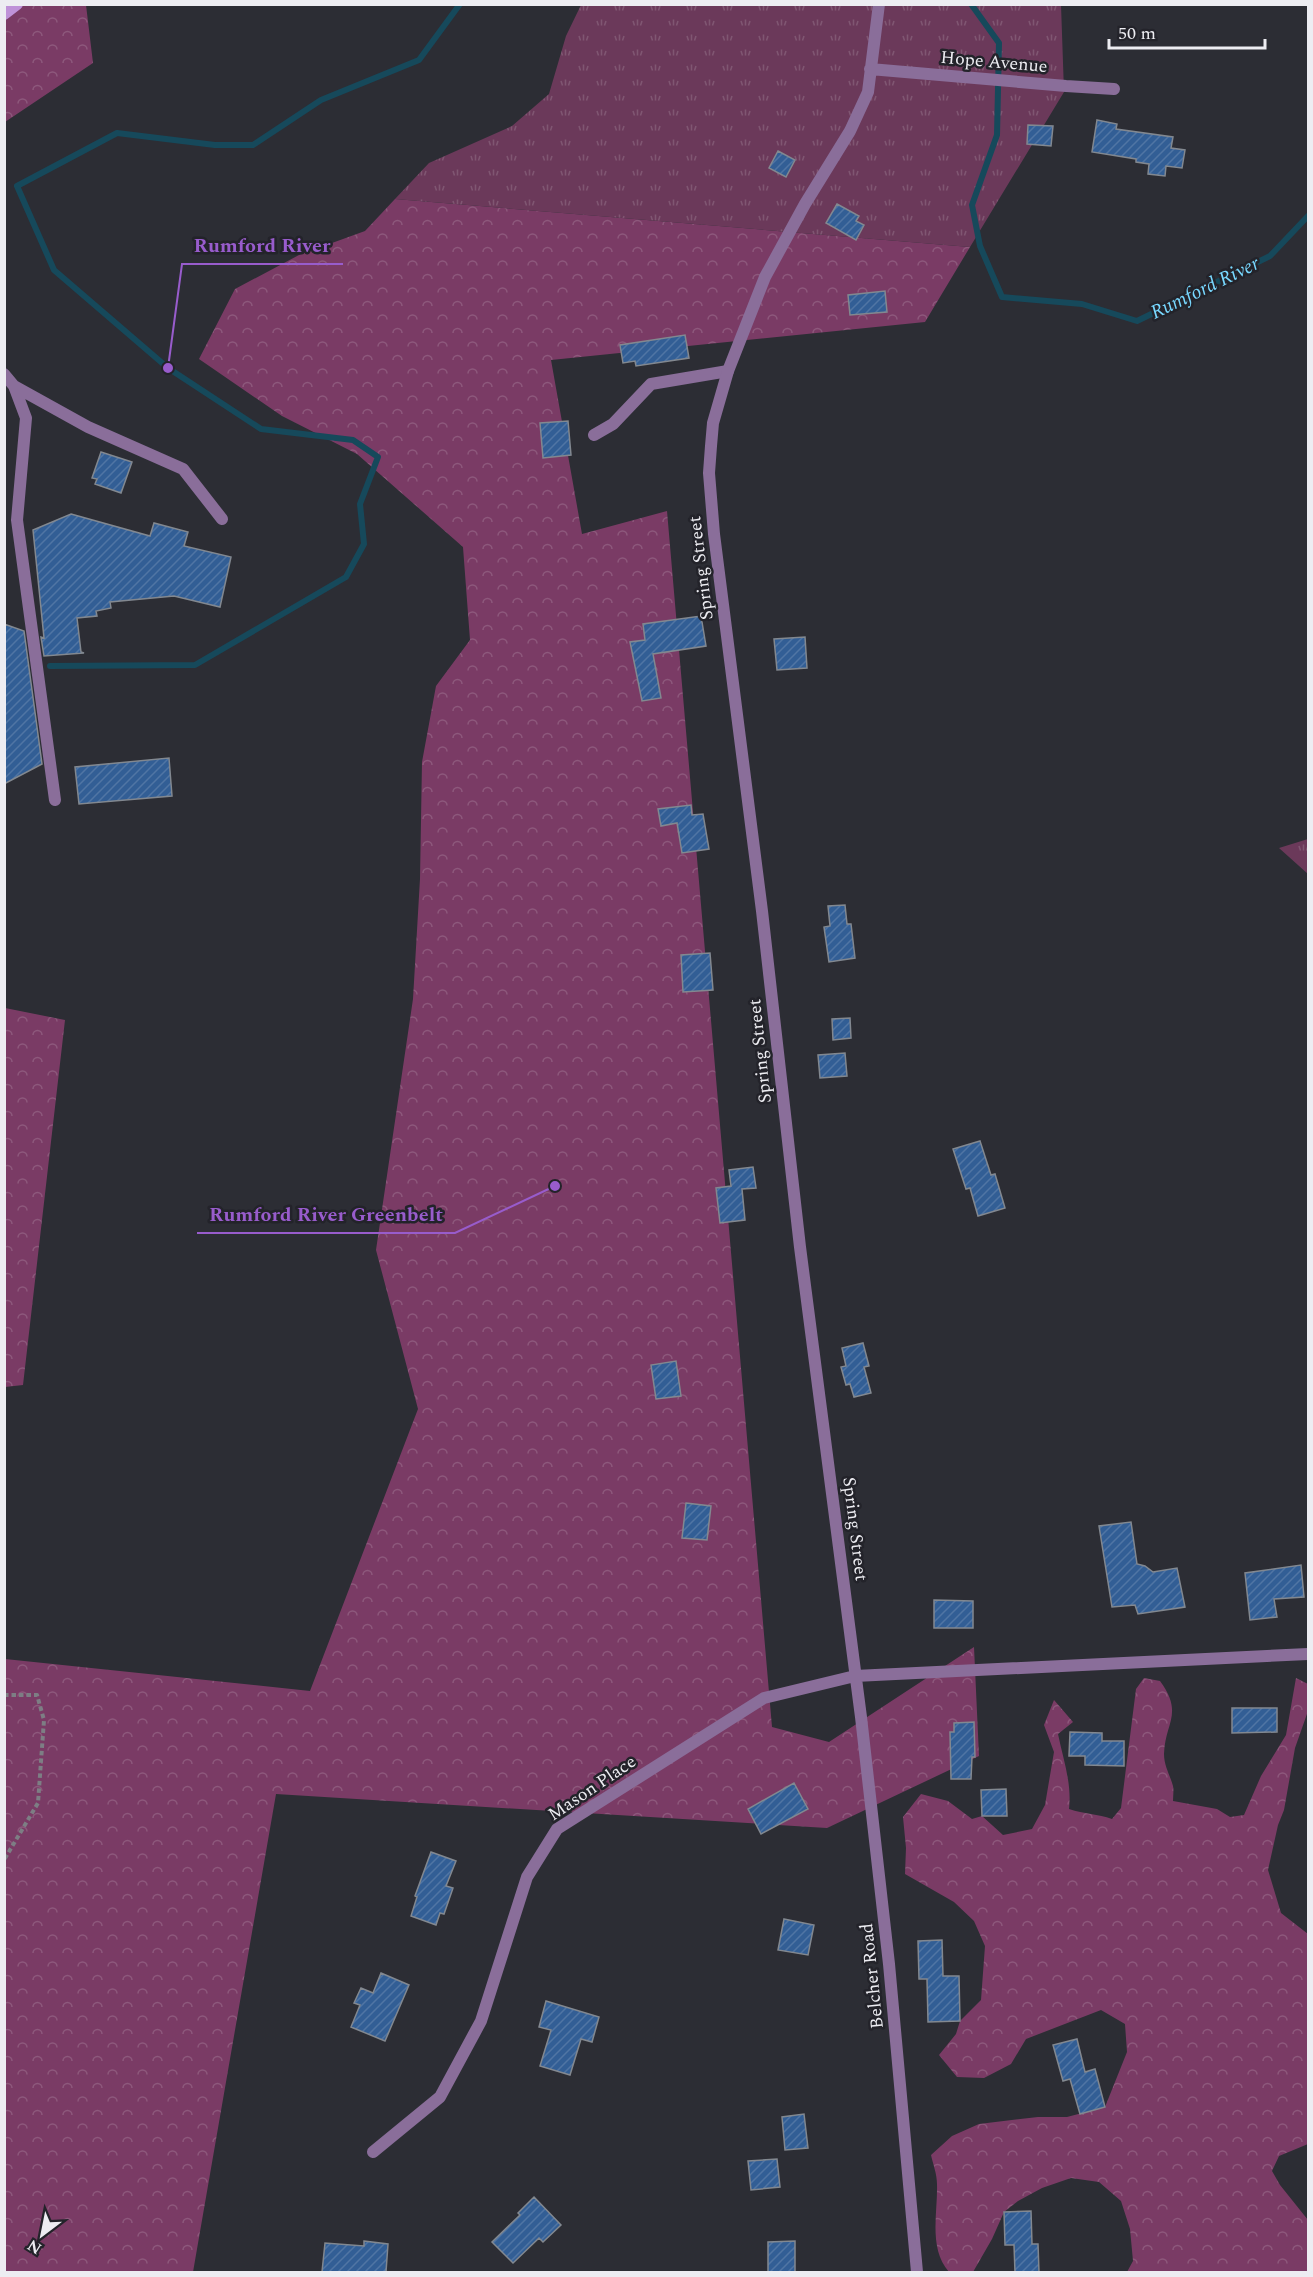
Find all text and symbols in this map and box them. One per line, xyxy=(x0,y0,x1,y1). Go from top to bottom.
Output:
scale bar xyxy=(1109,12,1265,50)
text: 50 m xyxy=(1118,20,1156,47)
street label: Hope Avenue xyxy=(939,44,1049,80)
callout: Rumford River xyxy=(182,226,343,264)
text: Rumford River xyxy=(194,231,331,261)
water label: Rumford River xyxy=(1145,248,1266,327)
street label: Spring Street xyxy=(681,514,721,622)
street label: Spring Street xyxy=(741,998,779,1104)
callout: Rumford River Greenbelt xyxy=(197,1195,455,1233)
text: Rumford River Greenbelt xyxy=(209,1200,443,1230)
street label: Spring Street xyxy=(835,1475,875,1583)
street label: Mason Place xyxy=(542,1748,642,1828)
street label: Belcher Road xyxy=(853,1922,891,2030)
north arrow xyxy=(12,2205,72,2265)
text: N xyxy=(23,2233,46,2261)

